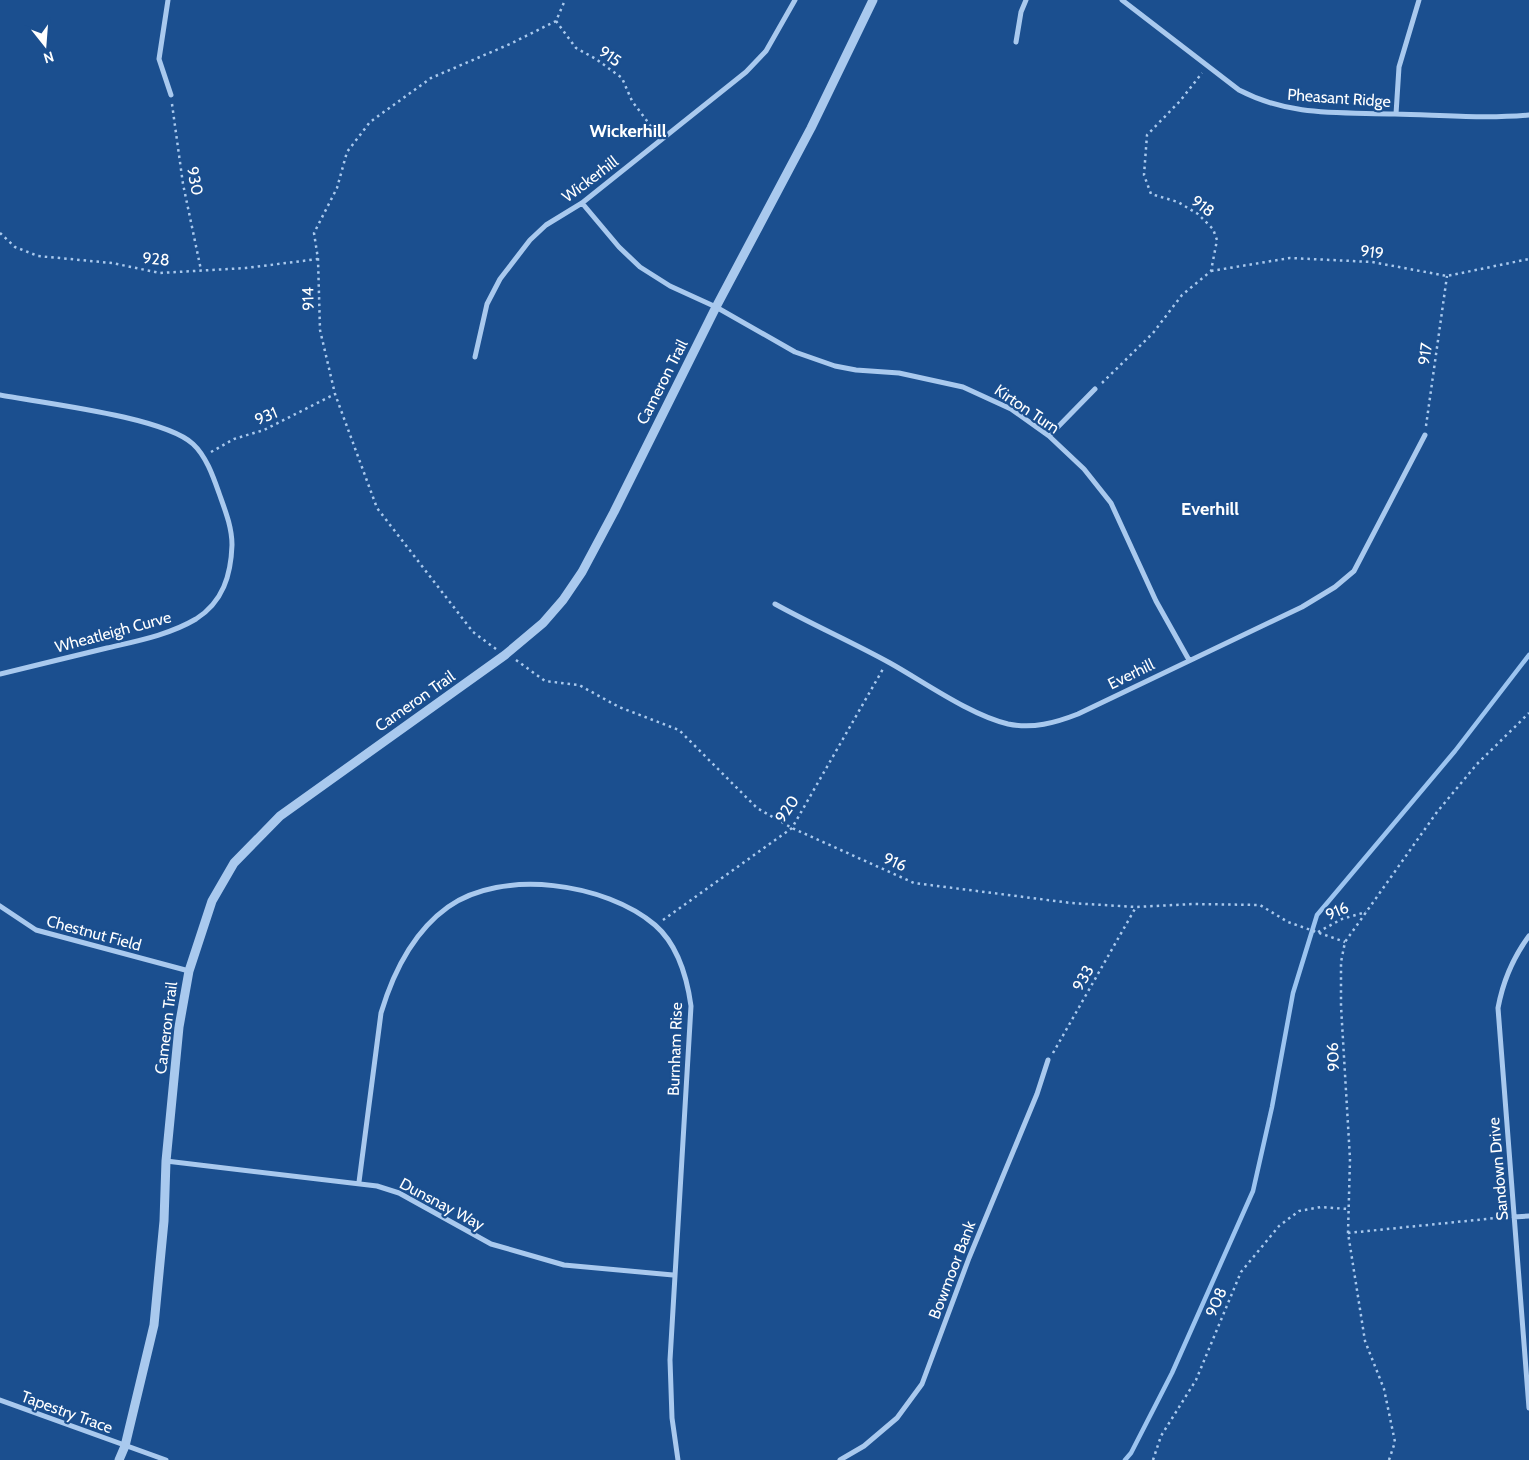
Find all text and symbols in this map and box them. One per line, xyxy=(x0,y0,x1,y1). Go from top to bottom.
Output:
north arrow xyxy=(20,20,70,70)
street label: 915 xyxy=(595,42,625,70)
text: N xyxy=(41,47,56,67)
street label: Pheasant Ridge xyxy=(1287,85,1391,111)
district label: Wickerhill xyxy=(589,120,667,142)
street label: Wickerhill xyxy=(558,152,622,206)
street label: 930 xyxy=(183,165,207,197)
street label: 918 xyxy=(1188,191,1218,221)
street label: 919 xyxy=(1359,241,1385,263)
street label: 928 xyxy=(142,248,170,270)
street label: 914 xyxy=(298,287,318,311)
street label: Cameron Trail xyxy=(632,336,692,428)
street label: 917 xyxy=(1414,342,1436,366)
street label: Kirton Turn xyxy=(991,380,1063,438)
street label: 931 xyxy=(252,403,280,429)
district label: Everhill xyxy=(1181,498,1239,520)
street label: Wheatleigh Curve xyxy=(53,607,173,657)
street label: Everhill xyxy=(1105,655,1157,693)
street label: Cameron Trail xyxy=(372,666,459,735)
street label: 920 xyxy=(771,792,803,826)
street label: 916 xyxy=(880,849,910,875)
street label: 916 xyxy=(1323,898,1351,924)
street label: Chestnut Field xyxy=(44,911,144,955)
street label: 933 xyxy=(1068,962,1098,994)
street label: Cameron Trail xyxy=(151,981,181,1075)
street label: Burnham Rise xyxy=(664,1002,686,1096)
street label: 906 xyxy=(1323,1042,1343,1072)
street label: Sandown Drive xyxy=(1484,1117,1512,1221)
street label: Dunsnay Way xyxy=(396,1174,488,1234)
street label: Bowmoor Bank xyxy=(925,1218,980,1322)
street label: 908 xyxy=(1201,1285,1231,1319)
street label: Tapestry Trace xyxy=(19,1387,115,1437)

